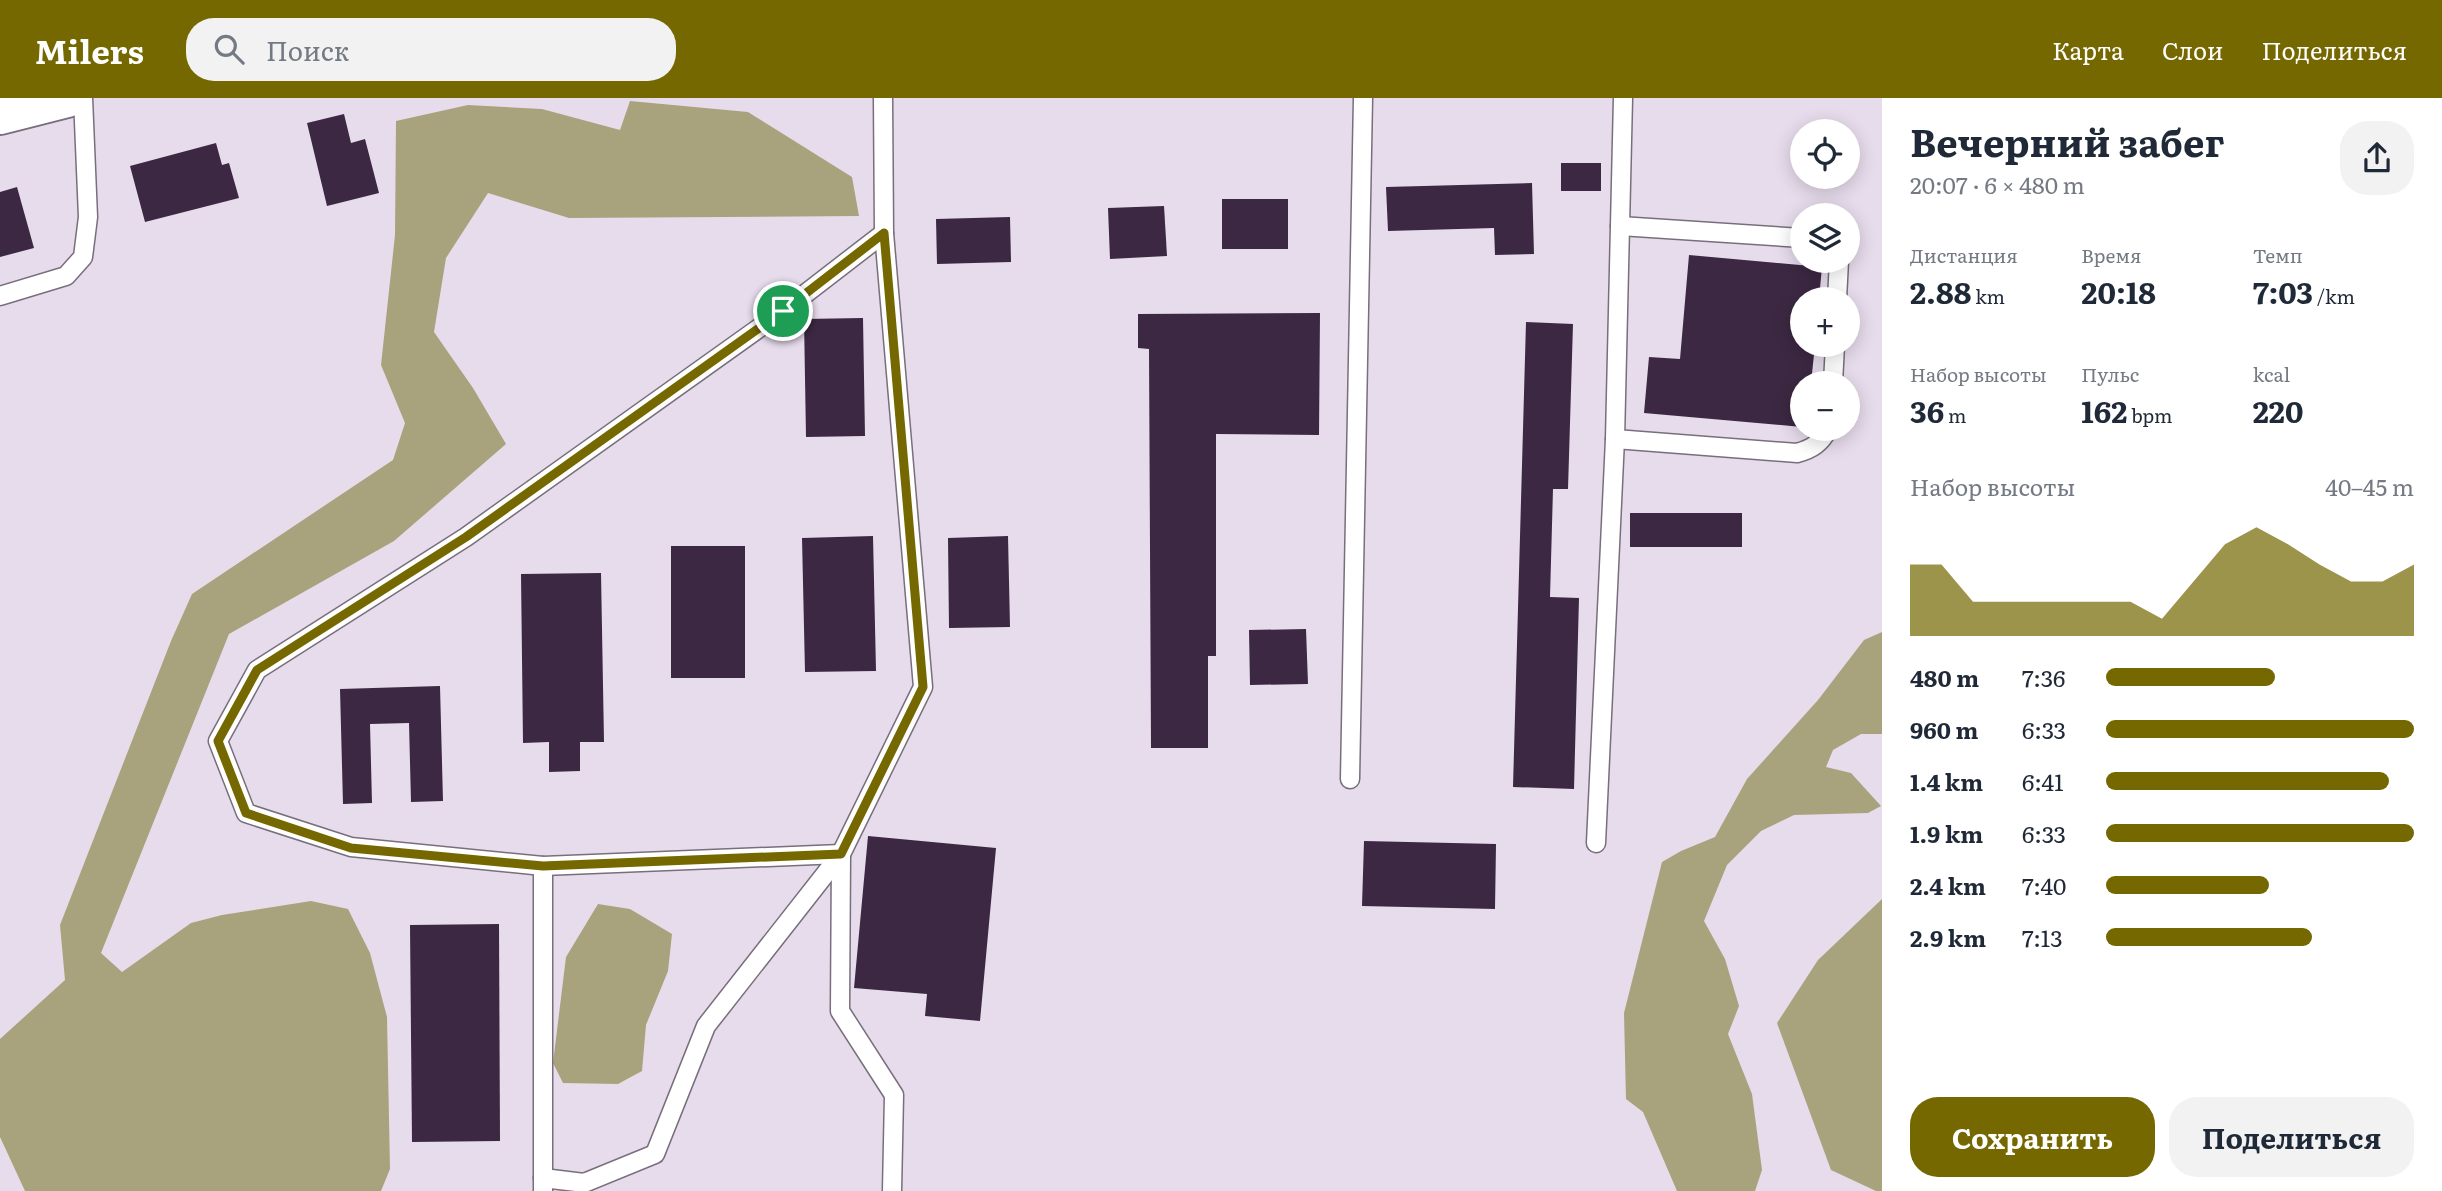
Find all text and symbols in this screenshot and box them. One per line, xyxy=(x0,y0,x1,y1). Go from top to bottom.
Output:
search box xyxy=(186,18,676,81)
text: Milers xyxy=(35,25,144,74)
icon: search xyxy=(210,30,248,68)
text: Поиск xyxy=(266,30,349,69)
text: Карта xyxy=(2052,32,2124,67)
text: Слои xyxy=(2162,32,2223,67)
text: Поделиться xyxy=(2261,32,2407,67)
text: Вечерний забег xyxy=(1910,112,2224,169)
map controls xyxy=(1790,119,1860,441)
button: locate xyxy=(1790,119,1860,189)
button: share xyxy=(2340,121,2414,195)
text: 20:07 · 6 × 480 m xyxy=(1910,167,2085,201)
button: layers xyxy=(1790,203,1860,273)
text: Дистанция xyxy=(1910,241,2018,269)
text: Время xyxy=(2081,241,2141,269)
text: Темп xyxy=(2253,241,2303,269)
text: 2.88 xyxy=(1910,269,1971,313)
text: 20:18 xyxy=(2081,269,2156,313)
text: 7:03 xyxy=(2253,269,2313,313)
pin xyxy=(753,281,813,341)
text: km xyxy=(1971,282,2005,310)
text: /km xyxy=(2313,282,2355,310)
button: + xyxy=(1790,287,1860,357)
icon: arrive xyxy=(764,292,802,330)
text: Набор высоты xyxy=(1910,360,2047,388)
text: Пульс xyxy=(2081,360,2139,388)
text: kcal xyxy=(2253,360,2290,388)
button: − xyxy=(1790,371,1860,441)
text: 36 xyxy=(1910,388,1944,432)
text: 162 xyxy=(2081,388,2127,432)
text: 220 xyxy=(2253,388,2303,432)
text: m xyxy=(1944,401,1967,429)
text: bpm xyxy=(2127,401,2173,429)
text: Набор высоты xyxy=(1910,469,2075,503)
text: 40–45 m xyxy=(2325,469,2414,503)
text: 480 m xyxy=(1910,660,1979,694)
text: 7:36 xyxy=(2022,660,2065,694)
text: 960 m xyxy=(1910,712,1978,746)
text: 6:33 xyxy=(2022,712,2066,746)
text: 1.4 km xyxy=(1910,764,1983,798)
text: 6:41 xyxy=(2022,764,2064,798)
text: 1.9 km xyxy=(1910,816,1983,850)
text: 6:33 xyxy=(2022,816,2066,850)
text: 2.4 km xyxy=(1910,868,1986,902)
text: 7:40 xyxy=(2022,868,2066,902)
text: 2.9 km xyxy=(1910,920,1986,954)
text: 7:13 xyxy=(2022,920,2063,954)
button: Сохранить xyxy=(1910,1097,2155,1177)
button: Поделиться xyxy=(2169,1097,2414,1177)

